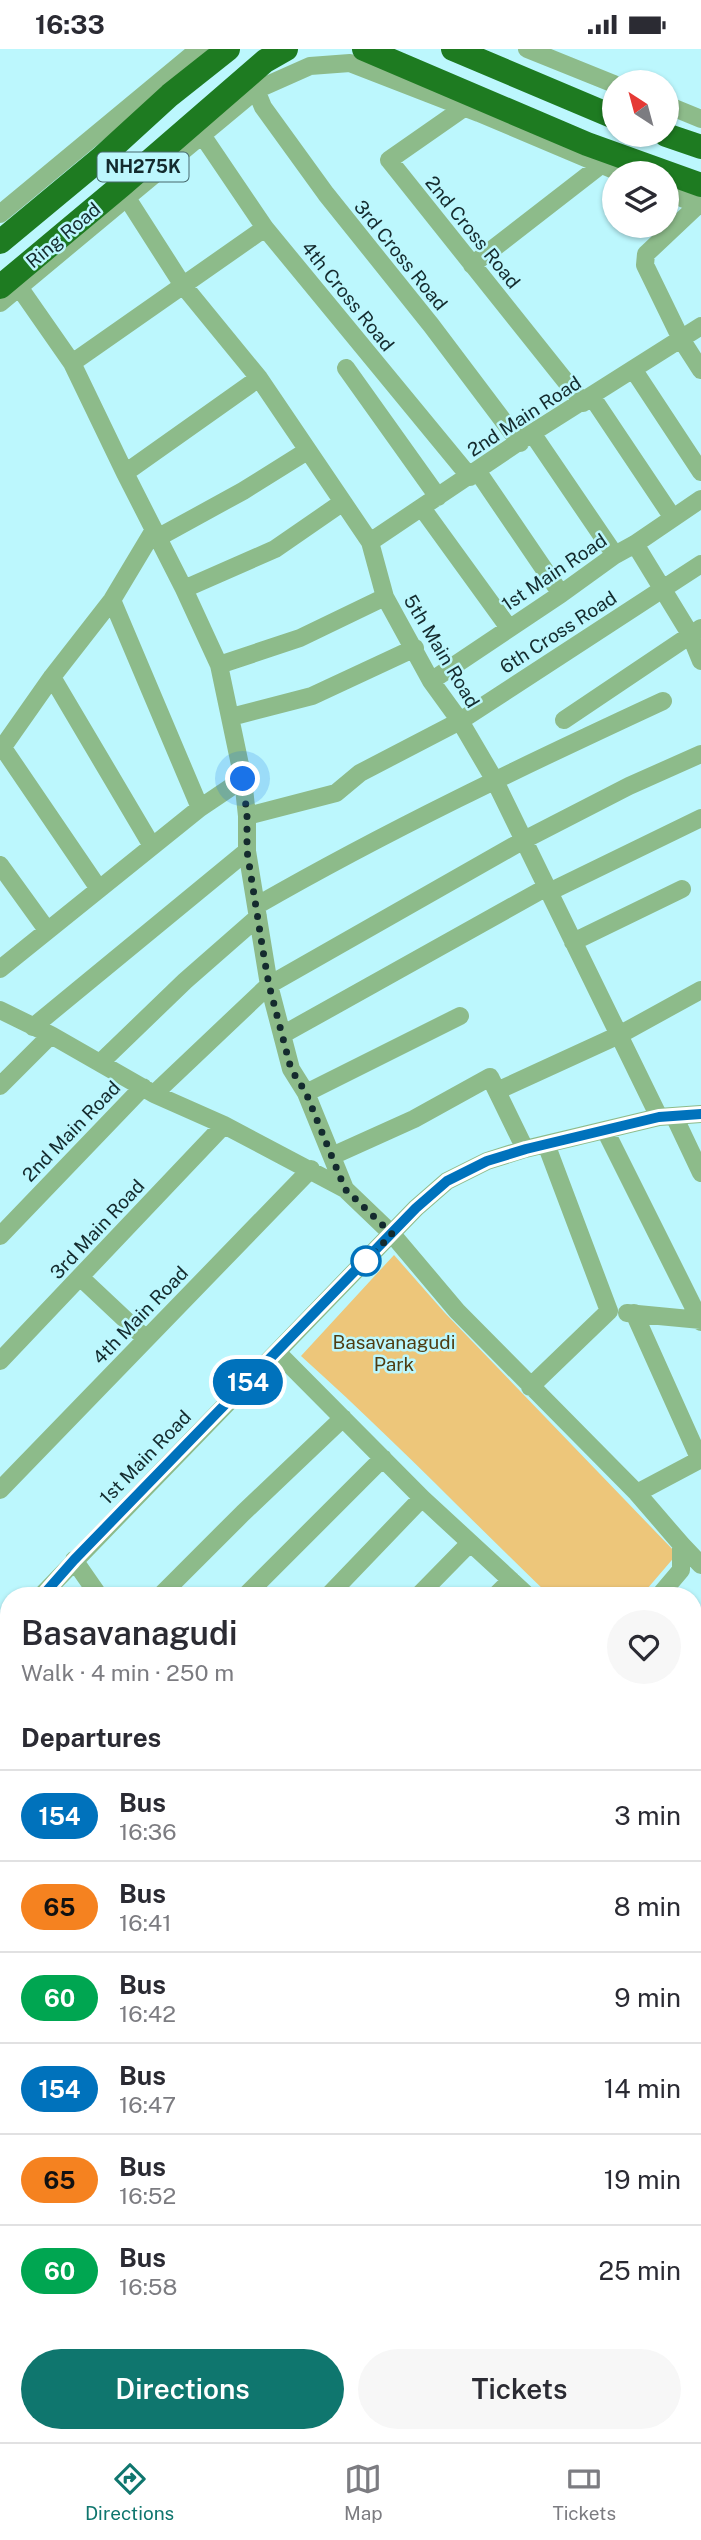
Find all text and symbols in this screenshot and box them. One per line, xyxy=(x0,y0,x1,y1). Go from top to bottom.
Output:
text: 16:33 xyxy=(35,9,105,40)
north arrow xyxy=(602,70,679,147)
map controls xyxy=(602,70,679,238)
road number: NH275K xyxy=(97,153,188,181)
button: layers xyxy=(602,161,679,238)
street label: 2nd Cross Road xyxy=(421,171,525,293)
street label: 3rd Cross Road xyxy=(350,196,452,314)
street label: Ring Road xyxy=(21,198,105,272)
street label: 4th Cross Road xyxy=(297,237,399,355)
street label: 2nd Main Road xyxy=(463,371,585,461)
street label: 1st Main Road xyxy=(497,529,611,615)
street label: 6th Cross Road xyxy=(496,586,620,678)
street label: 5th Main Road xyxy=(400,591,484,711)
your location xyxy=(225,761,260,796)
street label: 2nd Main Road xyxy=(18,1076,124,1186)
street label: 3rd Main Road xyxy=(45,1175,149,1283)
unlabelled marker xyxy=(351,1246,381,1276)
street label: 4th Main Road xyxy=(88,1261,192,1369)
park label: Basavanagudi Park xyxy=(332,1331,456,1375)
line badge: 154 xyxy=(208,1359,288,1405)
text: 154 xyxy=(227,1368,269,1396)
street label: 1st Main Road xyxy=(95,1406,195,1508)
button: heart xyxy=(607,1610,681,1684)
text: Basavanagudi xyxy=(21,1614,238,1652)
text: Walk · 4 min · 250 m xyxy=(21,1659,234,1686)
text: Departures xyxy=(21,1722,161,1753)
text: Bus xyxy=(119,1787,166,1818)
text: 3 min xyxy=(614,1800,681,1831)
text: 154 xyxy=(38,1802,81,1830)
text: 16:36 xyxy=(119,1818,177,1845)
text: Bus xyxy=(119,1878,166,1909)
text: 8 min xyxy=(614,1891,681,1922)
text: 65 xyxy=(43,1893,76,1921)
text: 16:41 xyxy=(119,1909,172,1936)
text: Bus xyxy=(119,1969,166,2000)
text: 9 min xyxy=(614,1982,681,2013)
text: 60 xyxy=(44,1984,75,2012)
text: 16:42 xyxy=(119,2000,176,2027)
text: Bus xyxy=(119,2060,166,2091)
text: 14 min xyxy=(604,2073,681,2104)
text: 154 xyxy=(38,2075,81,2103)
text: 16:47 xyxy=(119,2091,176,2118)
text: Bus xyxy=(119,2151,166,2182)
text: 19 min xyxy=(604,2164,681,2195)
text: 65 xyxy=(43,2166,76,2194)
text: 16:52 xyxy=(119,2182,176,2209)
text: Bus xyxy=(119,2242,166,2273)
text: 25 min xyxy=(598,2255,681,2286)
text: 60 xyxy=(44,2257,75,2285)
text: 16:58 xyxy=(119,2273,178,2300)
button: Directions xyxy=(21,2349,344,2429)
button: Tickets xyxy=(358,2349,681,2429)
tab: Directions xyxy=(85,2460,174,2524)
tab: Map xyxy=(344,2460,383,2524)
tab: Tickets xyxy=(552,2460,616,2524)

